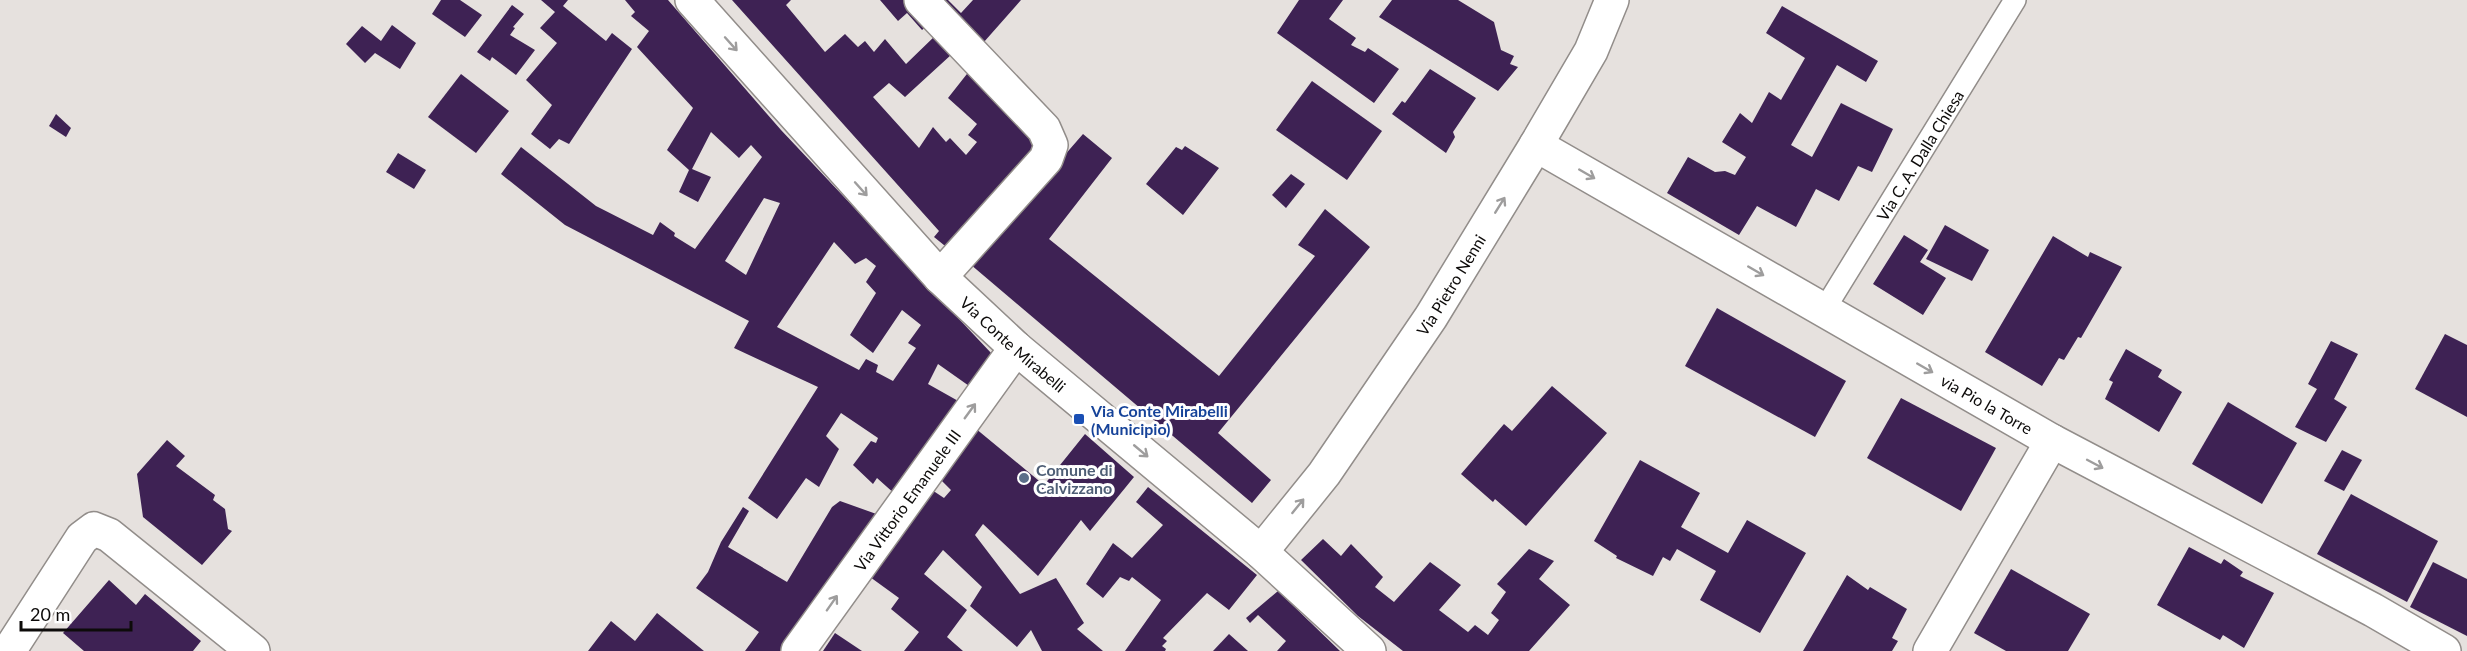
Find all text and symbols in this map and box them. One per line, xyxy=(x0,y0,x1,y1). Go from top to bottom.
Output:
one-way arrow xyxy=(724,36,738,51)
street label: Via C. A. Dalla Chiesa xyxy=(1872,86,1967,224)
one-way arrow xyxy=(1578,168,1595,180)
one-way arrow xyxy=(854,181,868,196)
one-way arrow xyxy=(1494,197,1506,214)
street label: Via Pietro Nenni xyxy=(1412,231,1489,339)
one-way arrow xyxy=(1747,265,1764,277)
street label: Via Conte Mirabelli xyxy=(957,292,1070,395)
one-way arrow xyxy=(1917,363,1934,375)
street label: via Pio la Torre xyxy=(1938,370,2036,437)
place label: Via Conte Mirabelli (Municipio) xyxy=(1090,401,1228,438)
one-way arrow xyxy=(964,404,977,420)
marker: Via Conte Mirabelli (Municipio) xyxy=(1072,412,1086,426)
street label: Via Vittorio Emanuele III xyxy=(849,425,964,575)
one-way arrow xyxy=(1132,445,1148,458)
one-way arrow xyxy=(2086,459,2104,470)
place label: Comune di Calvizzano xyxy=(1036,460,1113,497)
marker: Comune di Calvizzano xyxy=(1017,471,1031,485)
one-way arrow xyxy=(1291,498,1304,514)
scale bar xyxy=(21,594,130,632)
one-way arrow xyxy=(826,596,838,612)
text: 20 m xyxy=(30,603,70,625)

